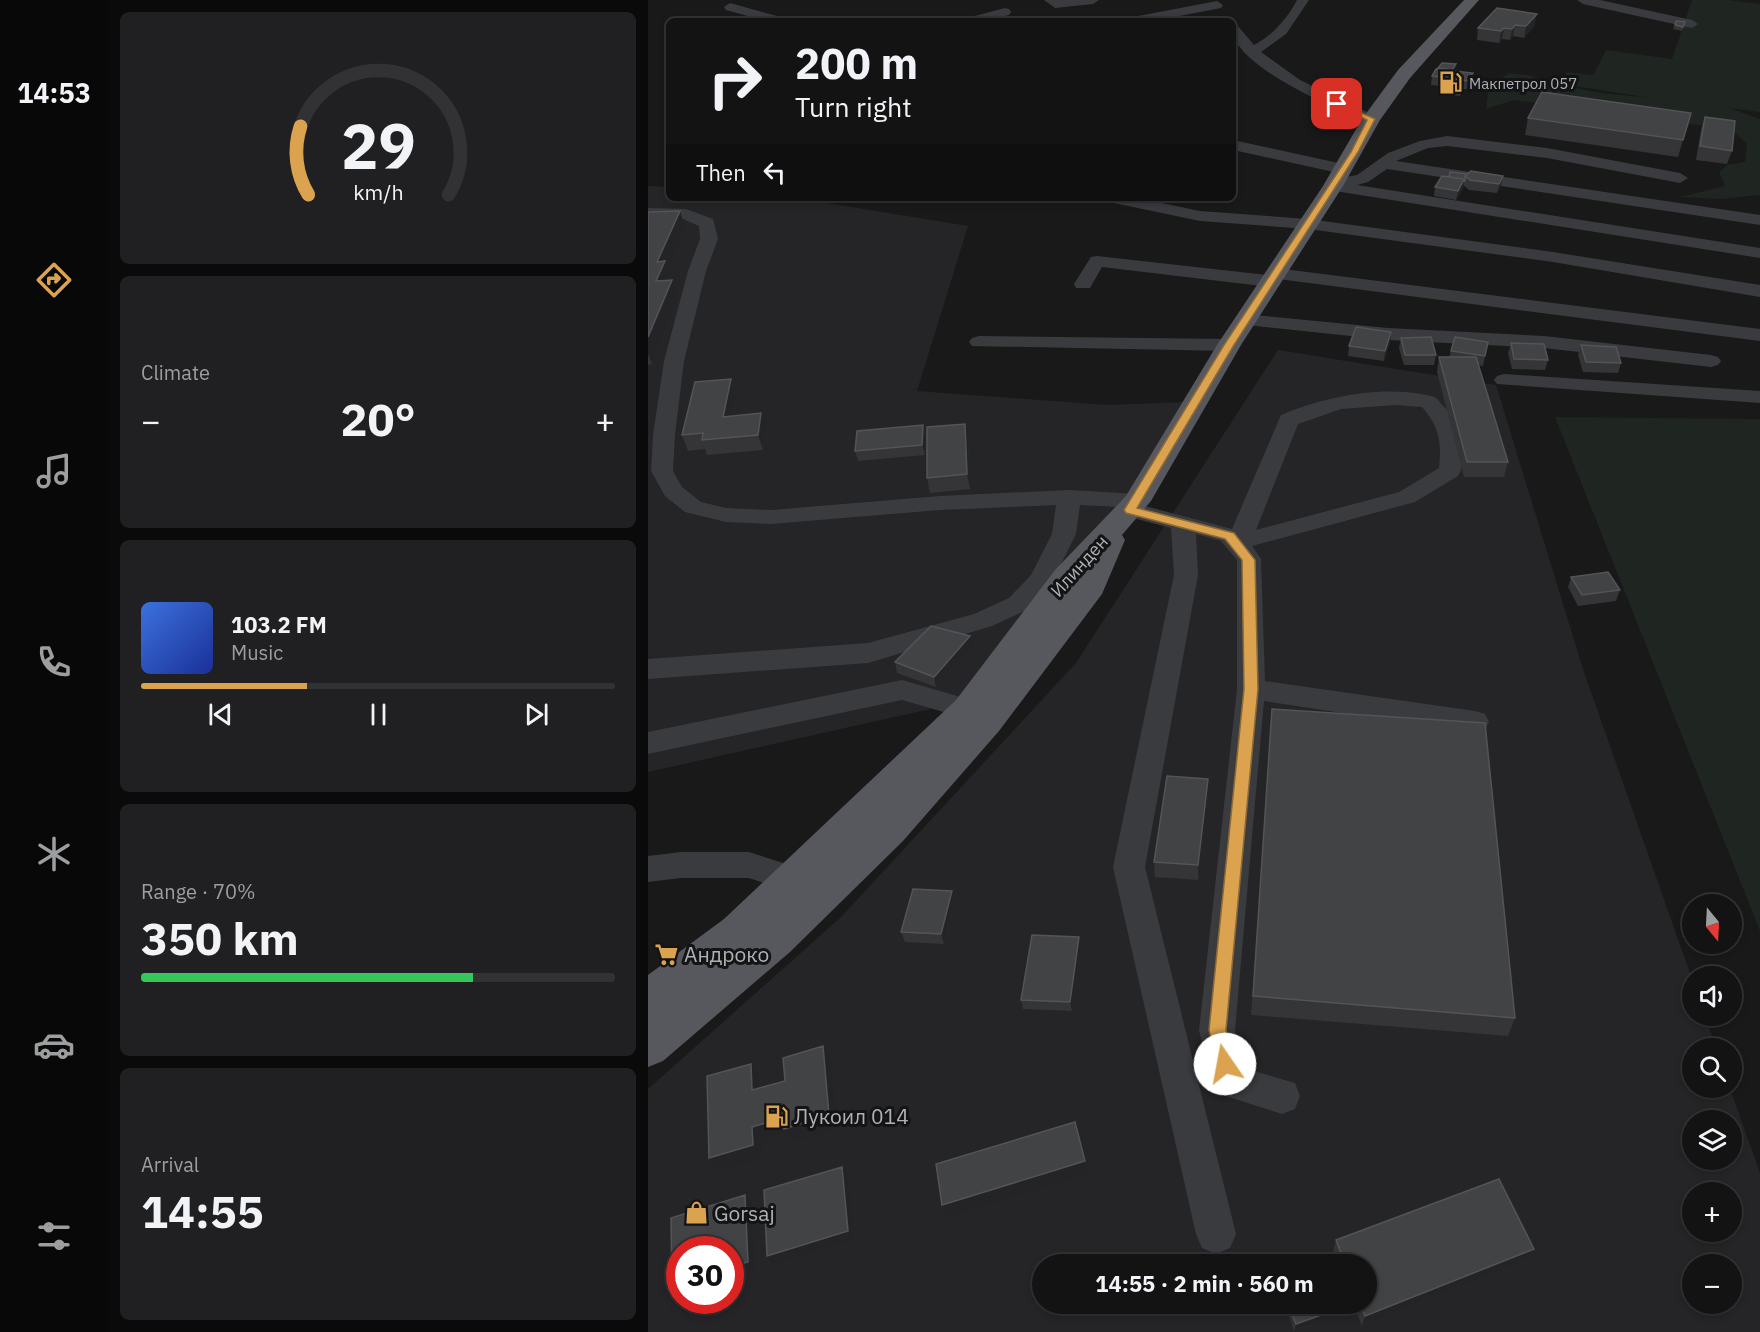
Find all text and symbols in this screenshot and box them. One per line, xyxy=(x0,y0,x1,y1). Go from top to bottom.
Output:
text: 200 m xyxy=(795,36,918,91)
icon: right xyxy=(696,42,774,120)
fuel station icon: Макпетрол 057 xyxy=(1438,70,1464,96)
place label: Макпетрол 057 xyxy=(1469,74,1577,93)
text: 14:53 xyxy=(17,75,91,110)
pin xyxy=(1311,78,1362,129)
icon: arrive xyxy=(1320,87,1353,120)
text: Turn right xyxy=(795,89,912,124)
text: 29 xyxy=(341,105,415,186)
icon: left xyxy=(758,156,791,189)
text: Then xyxy=(696,158,746,187)
text: km/h xyxy=(353,178,403,206)
icon: directions xyxy=(33,259,75,301)
text: Climate xyxy=(141,359,210,386)
text: 20° xyxy=(340,390,416,448)
text: − xyxy=(141,399,161,442)
text: + xyxy=(595,399,615,442)
icon: music xyxy=(33,450,75,492)
street label: Илинден xyxy=(1045,530,1113,602)
text: 103.2 FM xyxy=(231,610,327,639)
text: Music xyxy=(231,639,283,666)
icon: phone xyxy=(33,641,75,683)
icon: previous xyxy=(204,698,237,731)
icon: pause xyxy=(362,698,395,731)
icon: next xyxy=(520,698,553,731)
icon: climate xyxy=(33,833,75,875)
text: Range · 70% xyxy=(141,878,256,905)
north arrow xyxy=(1682,894,1742,954)
map controls xyxy=(1682,894,1742,1314)
text: 350 km xyxy=(141,909,299,967)
place label: Андроко xyxy=(684,940,769,968)
supermarket icon: Андроко xyxy=(653,941,679,967)
button: sound xyxy=(1682,966,1742,1026)
icon: car xyxy=(33,1024,75,1066)
position arrow xyxy=(1193,1032,1257,1096)
button: search xyxy=(1682,1038,1742,1098)
place label: Лукоил 014 xyxy=(794,1102,909,1130)
fuel station icon: Лукоил 014 xyxy=(763,1103,789,1129)
button: layers xyxy=(1682,1110,1742,1170)
text: Arrival xyxy=(141,1151,199,1178)
text: 14:55 xyxy=(141,1182,264,1240)
button: + xyxy=(1682,1182,1742,1242)
place label: Gorsaj xyxy=(714,1199,775,1227)
shop icon: Gorsaj xyxy=(683,1200,709,1226)
icon: filters xyxy=(33,1215,75,1257)
speed limit sign: 30 xyxy=(666,1236,744,1314)
button: − xyxy=(1682,1254,1742,1314)
text: 14:55 · 2 min · 560 m xyxy=(1095,1269,1314,1298)

